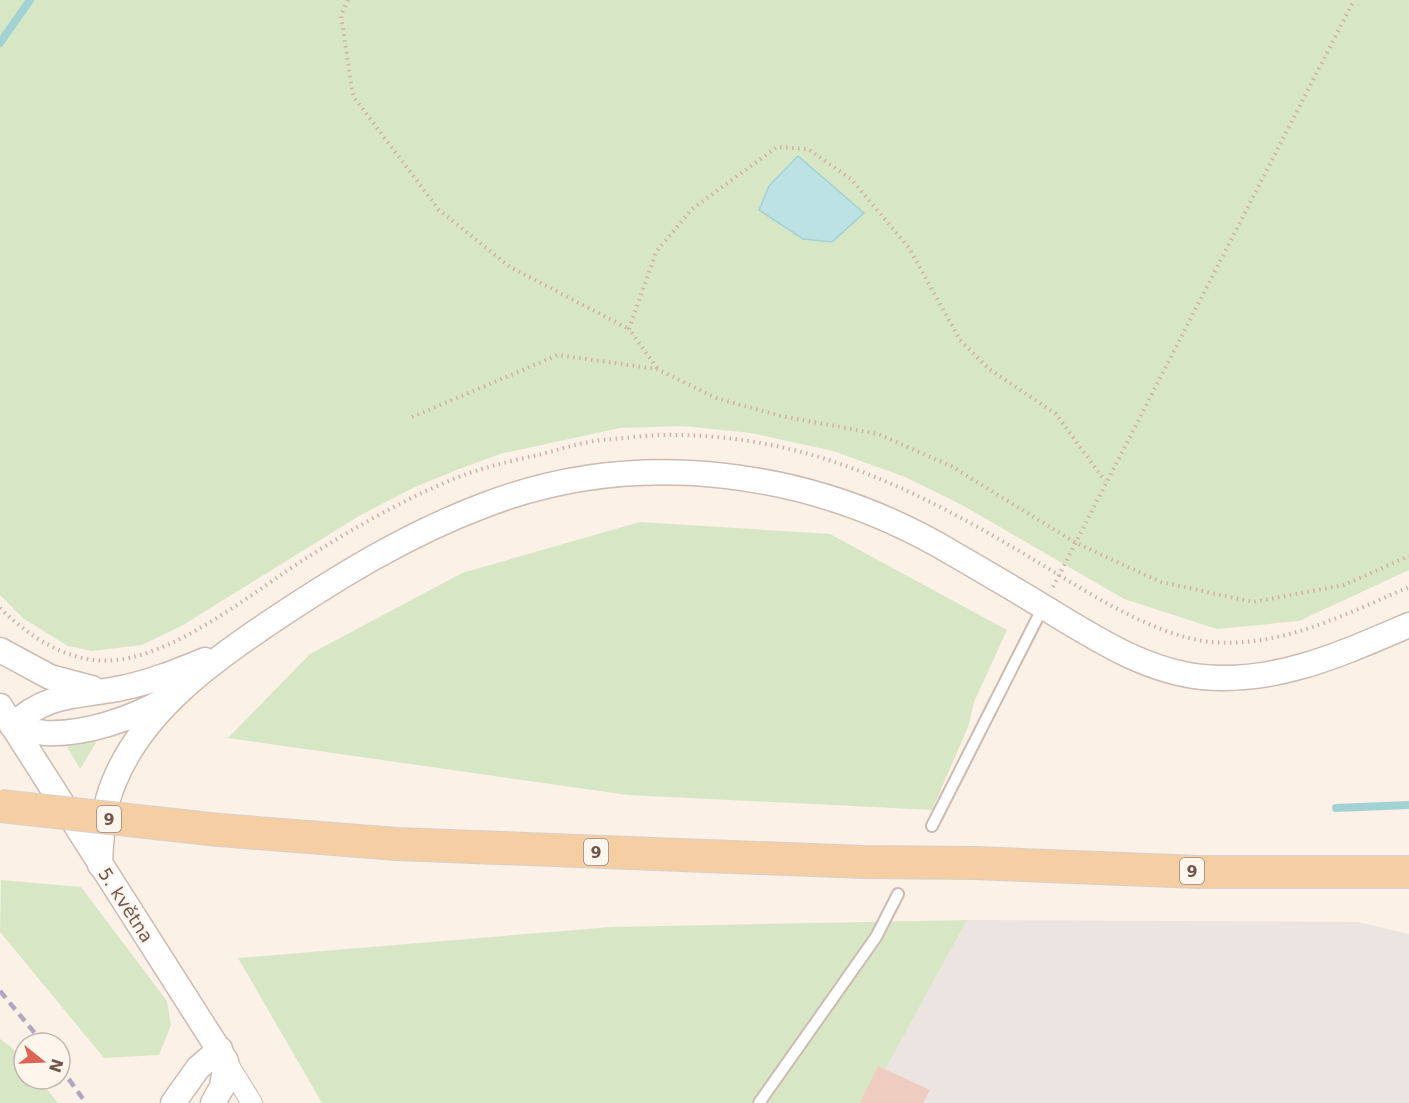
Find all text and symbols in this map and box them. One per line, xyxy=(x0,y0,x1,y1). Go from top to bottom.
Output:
road number: 9 xyxy=(97,806,121,832)
road number: 9 xyxy=(584,839,608,865)
road number: 9 xyxy=(1180,858,1204,884)
street label: 5. května xyxy=(94,864,158,946)
north arrow xyxy=(12,1031,72,1091)
text: N xyxy=(45,1056,67,1075)

